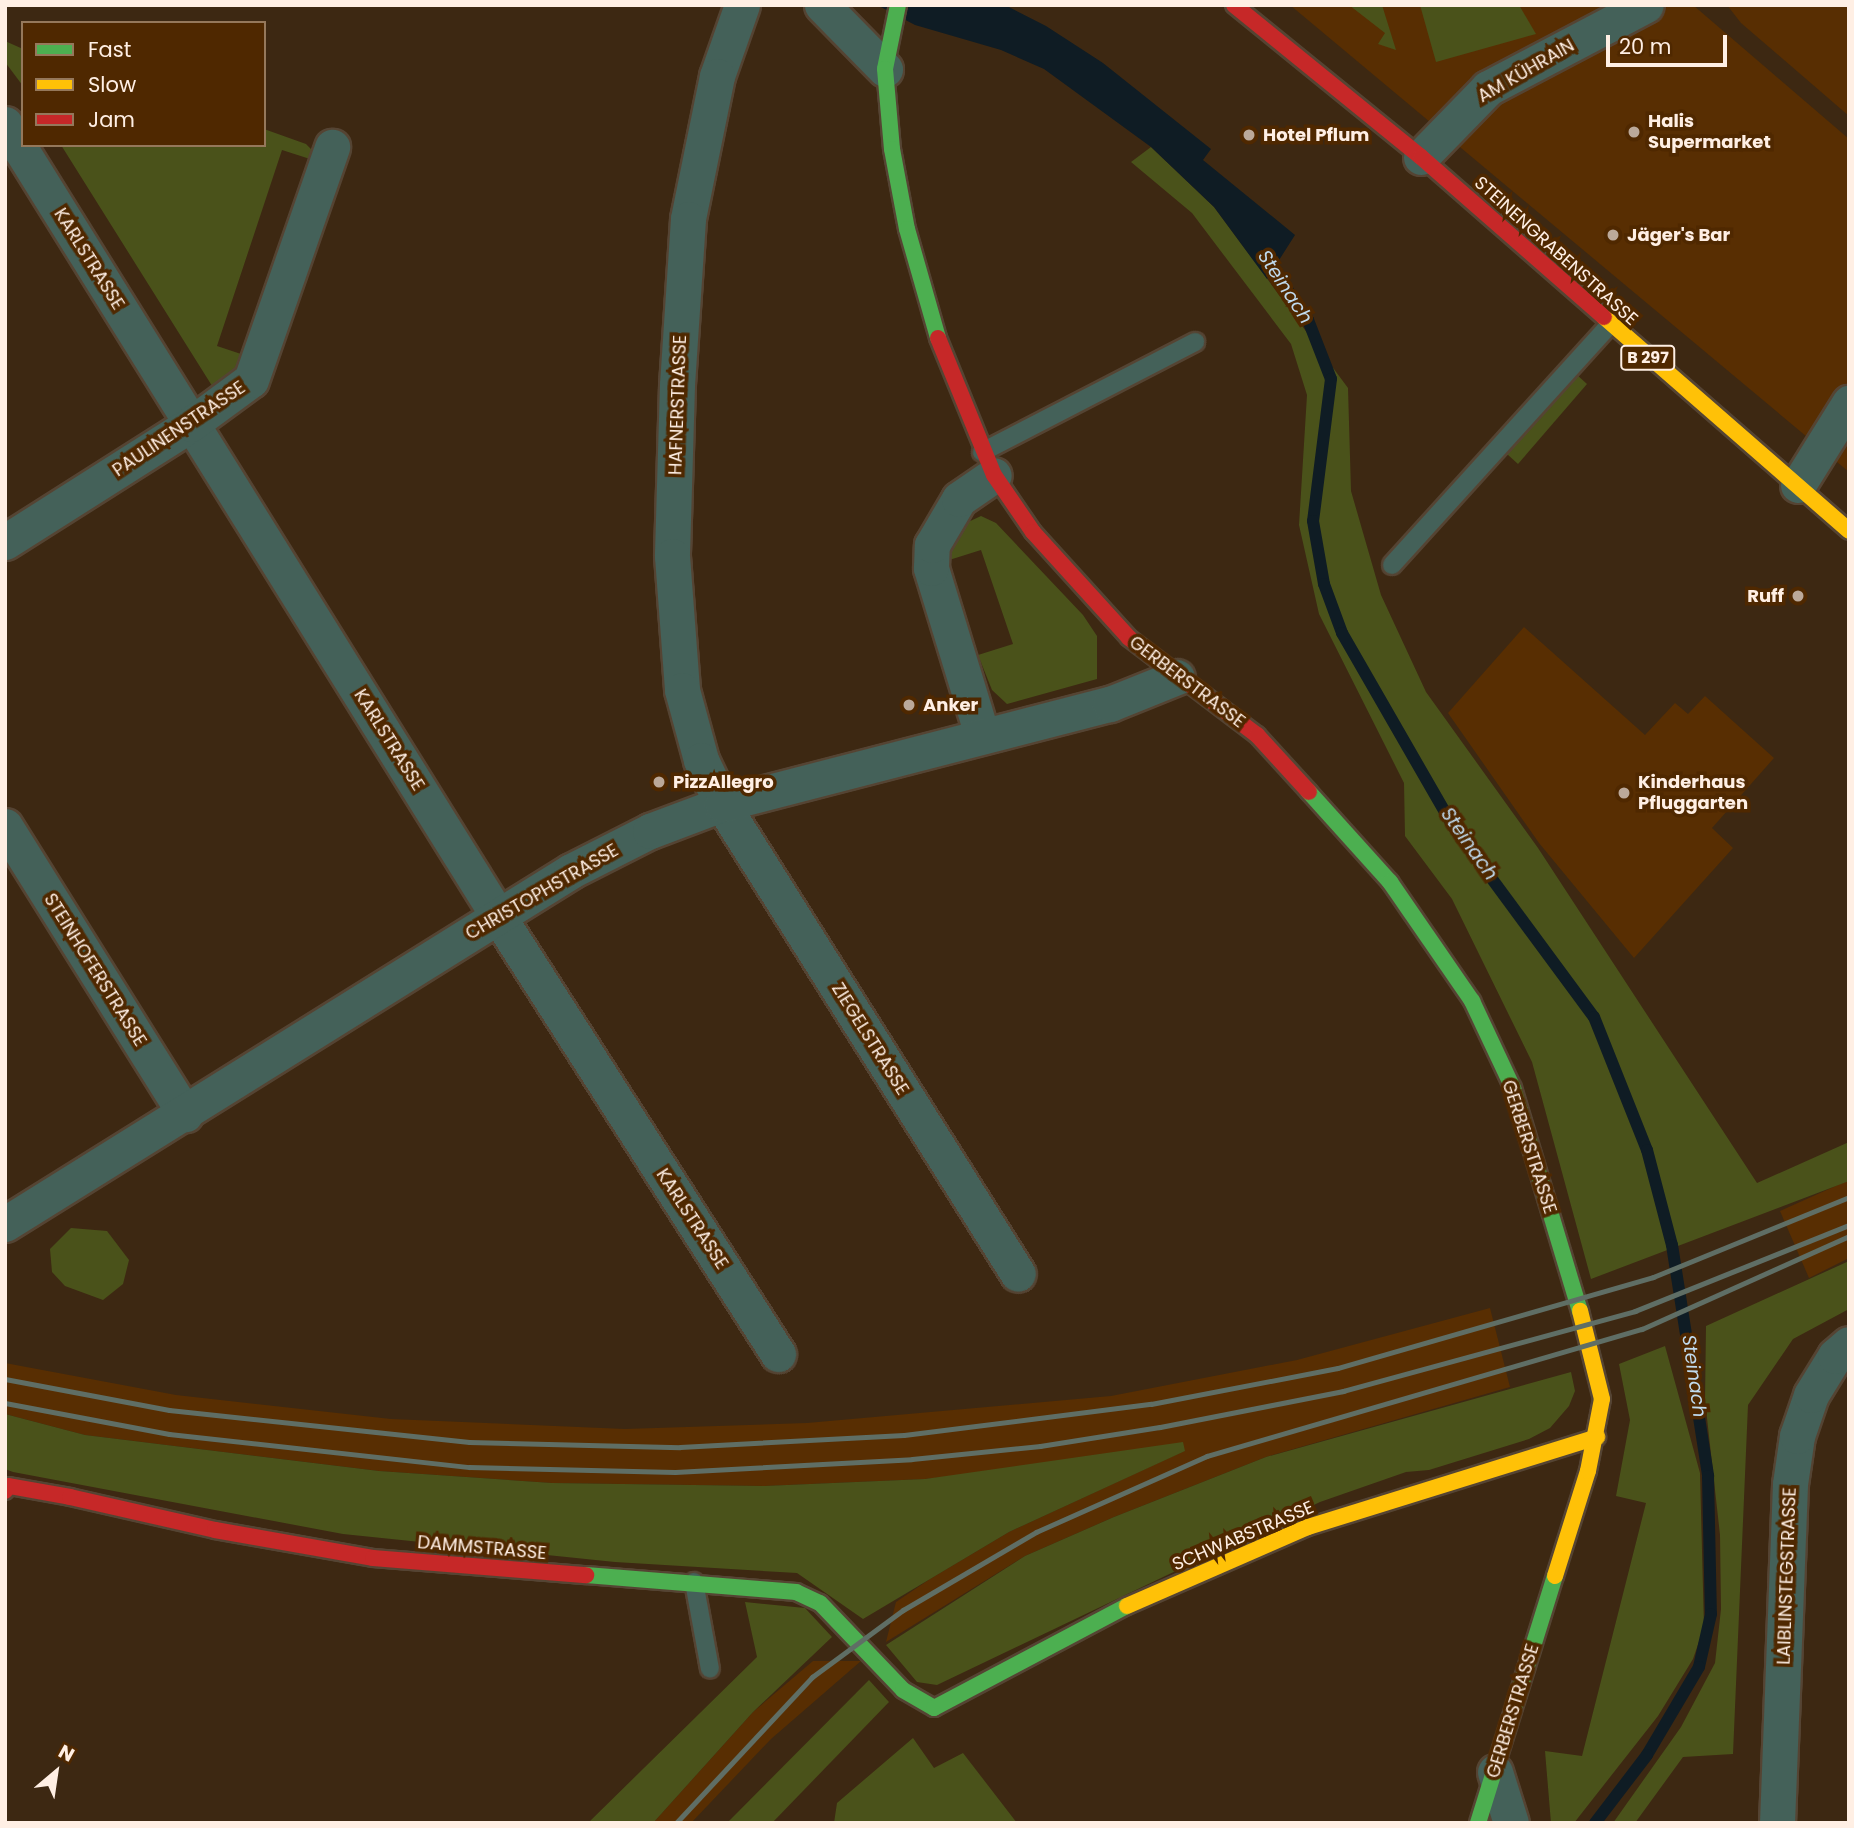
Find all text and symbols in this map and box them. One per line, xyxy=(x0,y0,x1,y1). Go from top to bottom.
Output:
legend xyxy=(21,21,266,147)
scale bar xyxy=(1609,21,1730,65)
text: 20 m xyxy=(1619,32,1672,61)
text: Fast xyxy=(88,35,131,64)
street label: AM KÜHRAIN xyxy=(1474,35,1578,107)
text: Slow xyxy=(88,70,136,99)
text: Jam xyxy=(88,105,135,134)
place label: Halis Supermarket xyxy=(1648,111,1771,154)
place label: Hotel Pflum xyxy=(1263,124,1369,146)
marker: Halis Supermarket xyxy=(1626,124,1642,140)
marker: Hotel Pflum xyxy=(1241,127,1257,143)
street label: STEINENGRABENSTRASSE xyxy=(1470,172,1642,330)
street label: KARLSTRASSE xyxy=(49,204,129,314)
place label: Jäger's Bar xyxy=(1627,224,1730,246)
marker: Jäger's Bar xyxy=(1605,227,1621,243)
water label: Steinach xyxy=(1253,246,1317,328)
street label: HAFNERSTRASSE xyxy=(665,335,691,475)
road number: B 297 xyxy=(1620,346,1676,370)
street label: PAULINENSTRASSE xyxy=(109,377,249,481)
place label: Ruff xyxy=(1747,585,1784,607)
marker: Ruff xyxy=(1790,588,1806,604)
street label: GERBERSTRASSE xyxy=(1125,632,1249,732)
street label: KARLSTRASSE xyxy=(349,685,429,795)
place label: Anker xyxy=(923,694,978,716)
marker: Anker xyxy=(901,697,917,713)
place label: PizzAllegro xyxy=(673,771,774,793)
place label: Kinderhaus Pfluggarten xyxy=(1638,772,1748,814)
marker: PizzAllegro xyxy=(651,774,667,790)
marker: Kinderhaus Pfluggarten xyxy=(1616,785,1632,801)
water label: Steinach xyxy=(1436,803,1502,885)
street label: CHRISTOPHSTRASSE xyxy=(462,839,622,945)
street label: STEINHOFERSTRASSE xyxy=(39,890,151,1050)
street label: ZIEGELSTRASSE xyxy=(827,979,913,1099)
street label: GERBERSTRASSE xyxy=(1497,1077,1561,1217)
street label: KARLSTRASSE xyxy=(652,1165,732,1273)
water label: Steinach xyxy=(1677,1333,1711,1419)
street label: LAIBLINSTEGSTRASSE xyxy=(1773,1487,1801,1665)
street label: SCHWABSTRASSE xyxy=(1169,1496,1317,1576)
street label: DAMMSTRASSE xyxy=(417,1532,547,1564)
street label: GERBERSTRASSE xyxy=(1482,1641,1544,1781)
north arrow xyxy=(21,1737,91,1807)
text: N xyxy=(54,1738,79,1768)

